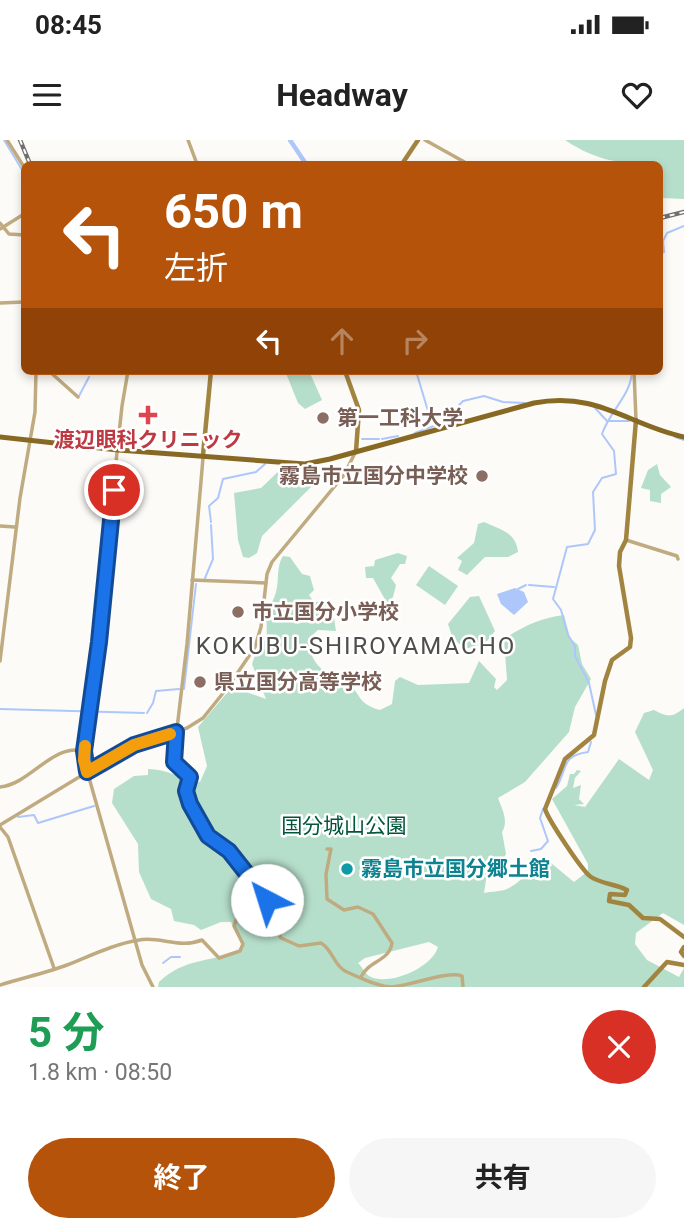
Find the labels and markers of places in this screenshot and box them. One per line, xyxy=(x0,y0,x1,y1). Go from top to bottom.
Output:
marker: 渡辺眼科クリニック xyxy=(138,405,158,425)
place label: 第一工科大学 xyxy=(337,406,463,430)
marker: 第一工科大学 xyxy=(315,410,331,426)
place label: 渡辺眼科クリニック xyxy=(54,428,243,452)
pin xyxy=(84,460,144,520)
place label: 霧島市立国分中学校 xyxy=(279,464,468,488)
marker: 霧島市立国分中学校 xyxy=(474,468,490,484)
place label: 市立国分小学校 xyxy=(252,600,399,624)
marker: 市立国分小学校 xyxy=(230,604,246,620)
place label: 県立国分高等学校 xyxy=(214,670,382,694)
marker: 県立国分高等学校 xyxy=(192,674,208,690)
place label: 霧島市立国分郷土館 xyxy=(361,857,550,881)
marker: 霧島市立国分郷土館 xyxy=(339,861,355,877)

